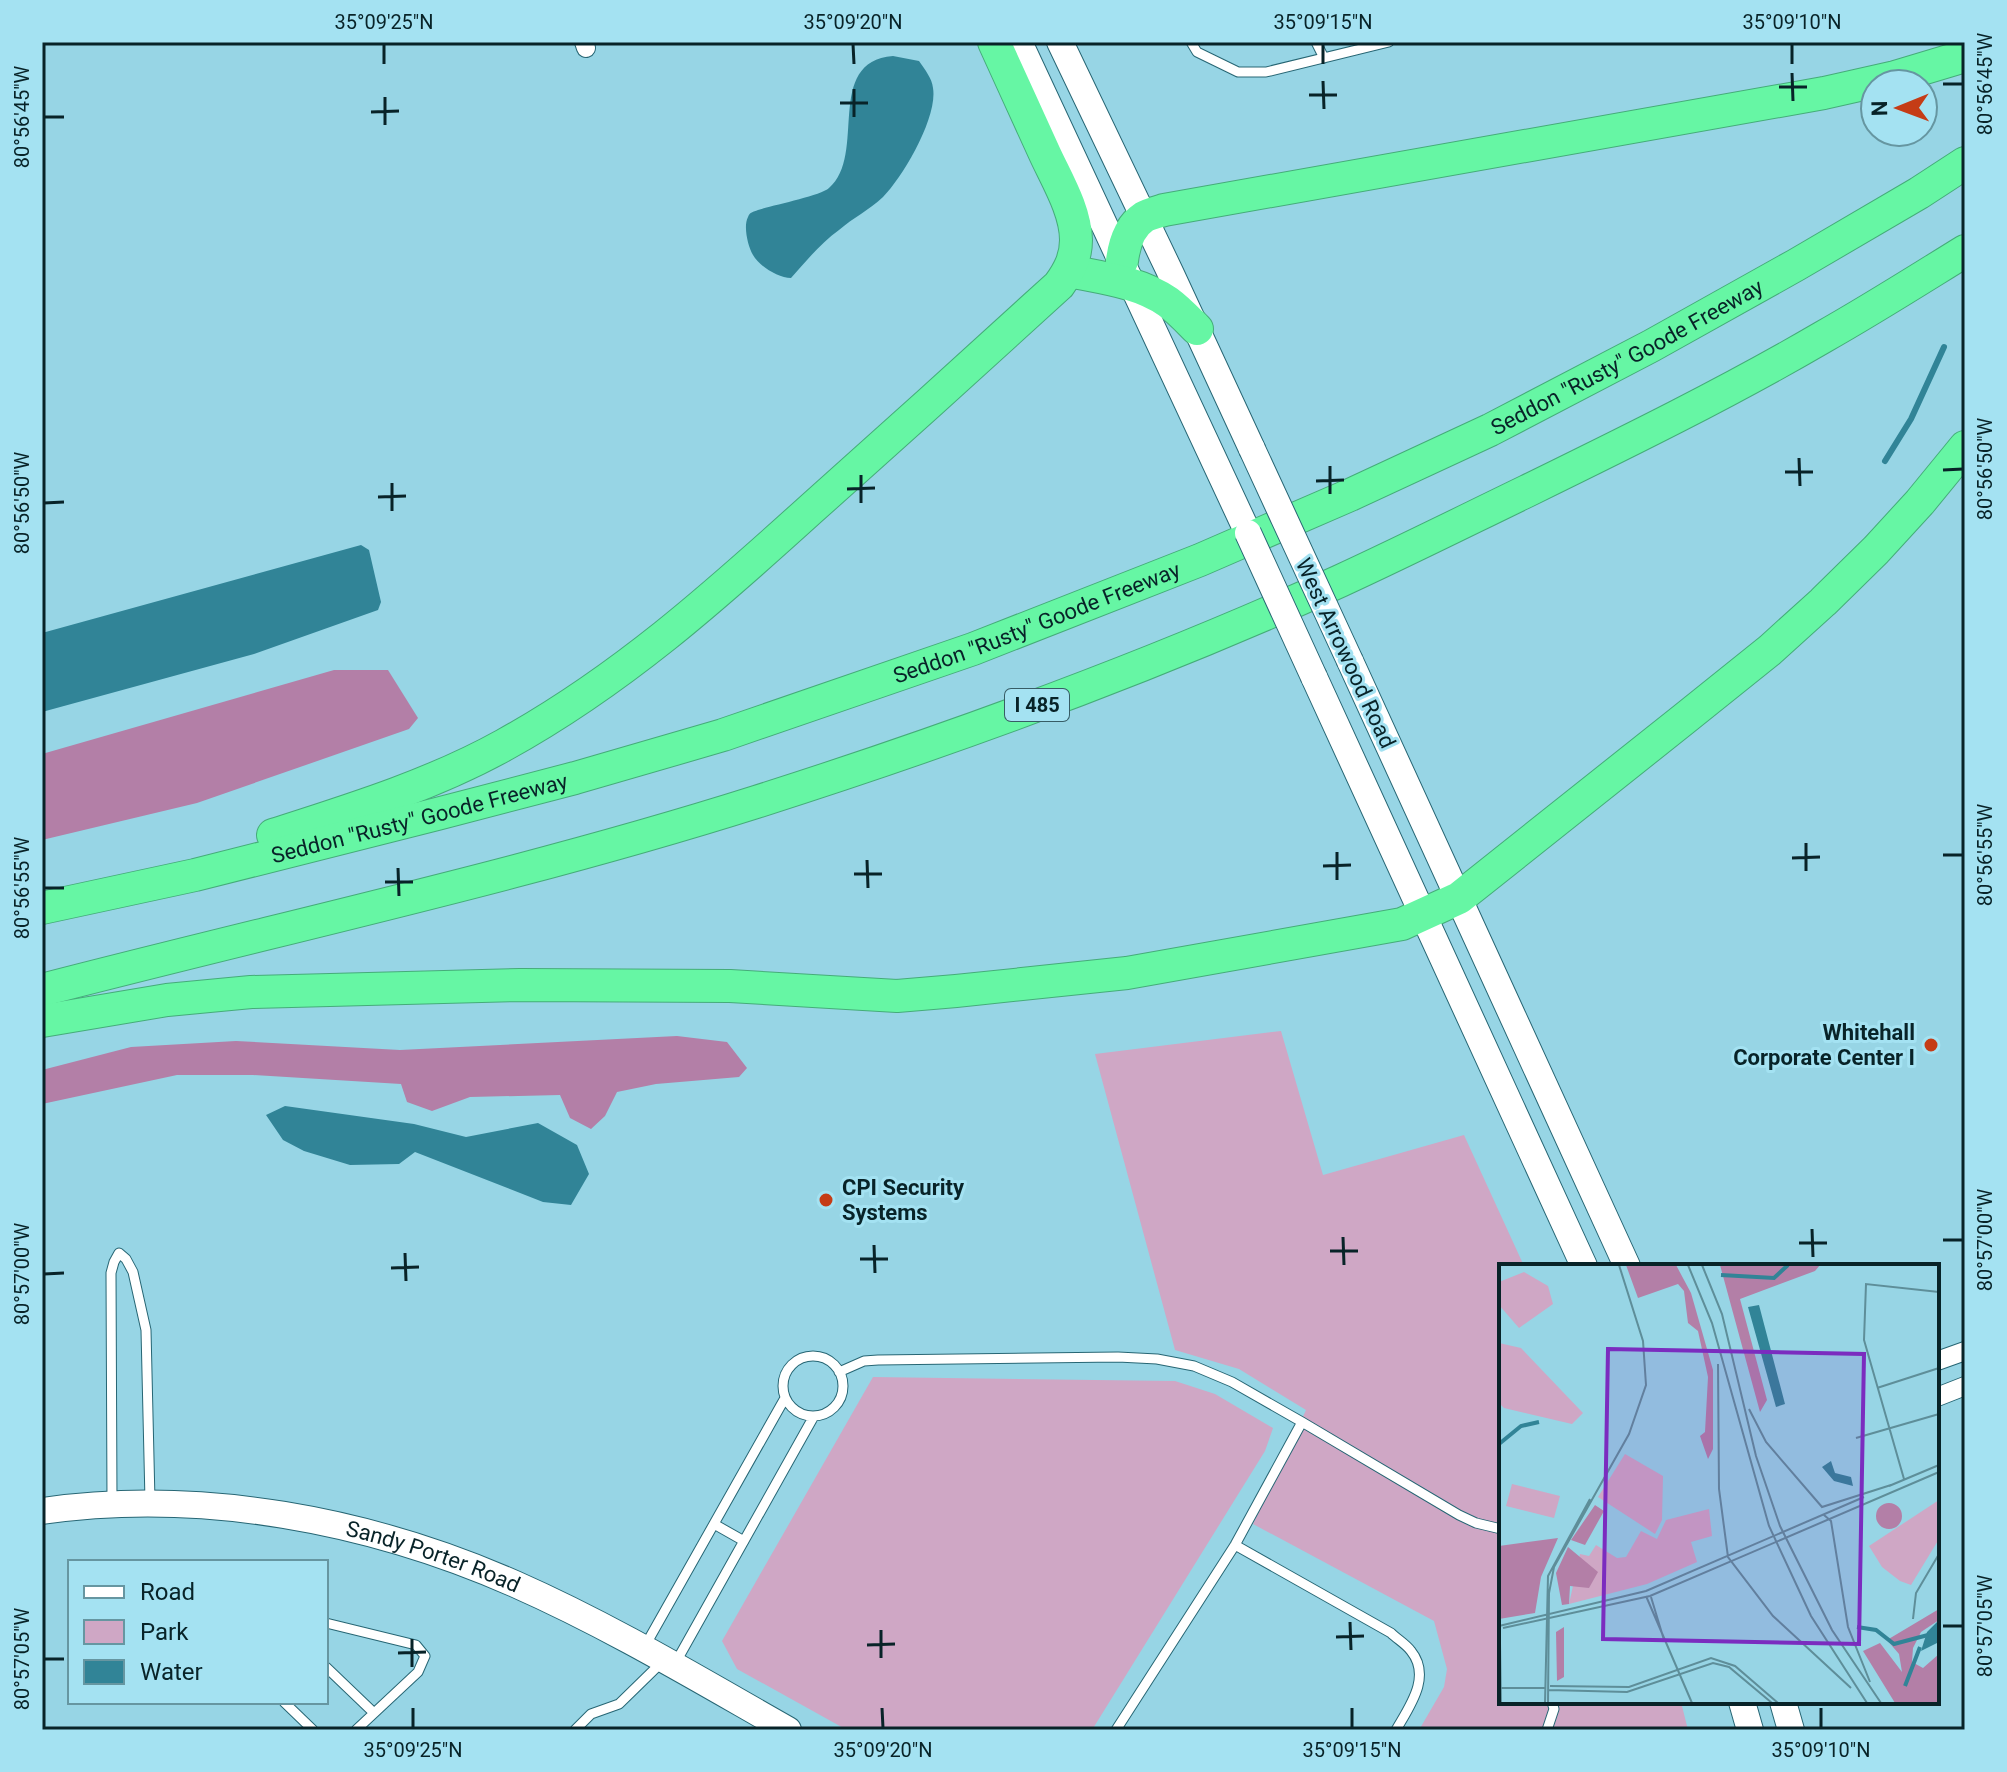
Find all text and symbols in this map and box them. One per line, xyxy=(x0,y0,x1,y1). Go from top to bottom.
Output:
text: 35°09'25"N xyxy=(334,10,434,34)
text: 35°09'20"N xyxy=(803,10,903,34)
text: 35°09'15"N xyxy=(1273,10,1373,34)
text: 35°09'10"N xyxy=(1742,10,1842,34)
text: 80°56'45"W xyxy=(1973,32,1997,135)
text: 80°56'45"W xyxy=(10,65,34,168)
north arrow xyxy=(1859,68,1939,148)
text: N xyxy=(1867,100,1892,116)
street label: Seddon "Rusty" Goode Freeway xyxy=(1487,274,1768,440)
text: 80°56'50"W xyxy=(1973,417,1997,520)
text: 80°56'50"W xyxy=(10,451,34,554)
street label: West Arrowood Road xyxy=(1291,554,1400,752)
street label: Seddon "Rusty" Goode Freeway xyxy=(890,557,1184,689)
road number: I 485 xyxy=(1005,689,1069,721)
street label: Seddon "Rusty" Goode Freeway xyxy=(269,768,571,868)
text: 80°56'55"W xyxy=(1973,803,1997,906)
text: 80°56'55"W xyxy=(10,836,34,939)
place label: Whitehall Corporate Center I xyxy=(1733,1020,1915,1070)
marker: Whitehall Corporate Center I xyxy=(1922,1036,1940,1054)
place label: CPI Security Systems xyxy=(842,1175,965,1225)
text: 80°57'00"W xyxy=(1973,1188,1997,1291)
marker: CPI Security Systems xyxy=(817,1191,835,1209)
text: 80°57'00"W xyxy=(10,1222,34,1325)
inset map xyxy=(1499,1264,1939,1704)
street label: Sandy Porter Road xyxy=(344,1516,524,1598)
legend xyxy=(68,1560,328,1704)
text: 80°57'05"W xyxy=(1973,1574,1997,1677)
text: Road xyxy=(140,1578,195,1606)
text: 80°57'05"W xyxy=(10,1607,34,1710)
text: Park xyxy=(140,1618,189,1646)
text: Water xyxy=(140,1658,203,1686)
text: 35°09'25"N xyxy=(363,1738,463,1762)
text: 35°09'20"N xyxy=(833,1738,933,1762)
text: 35°09'15"N xyxy=(1302,1738,1402,1762)
text: 35°09'10"N xyxy=(1771,1738,1871,1762)

